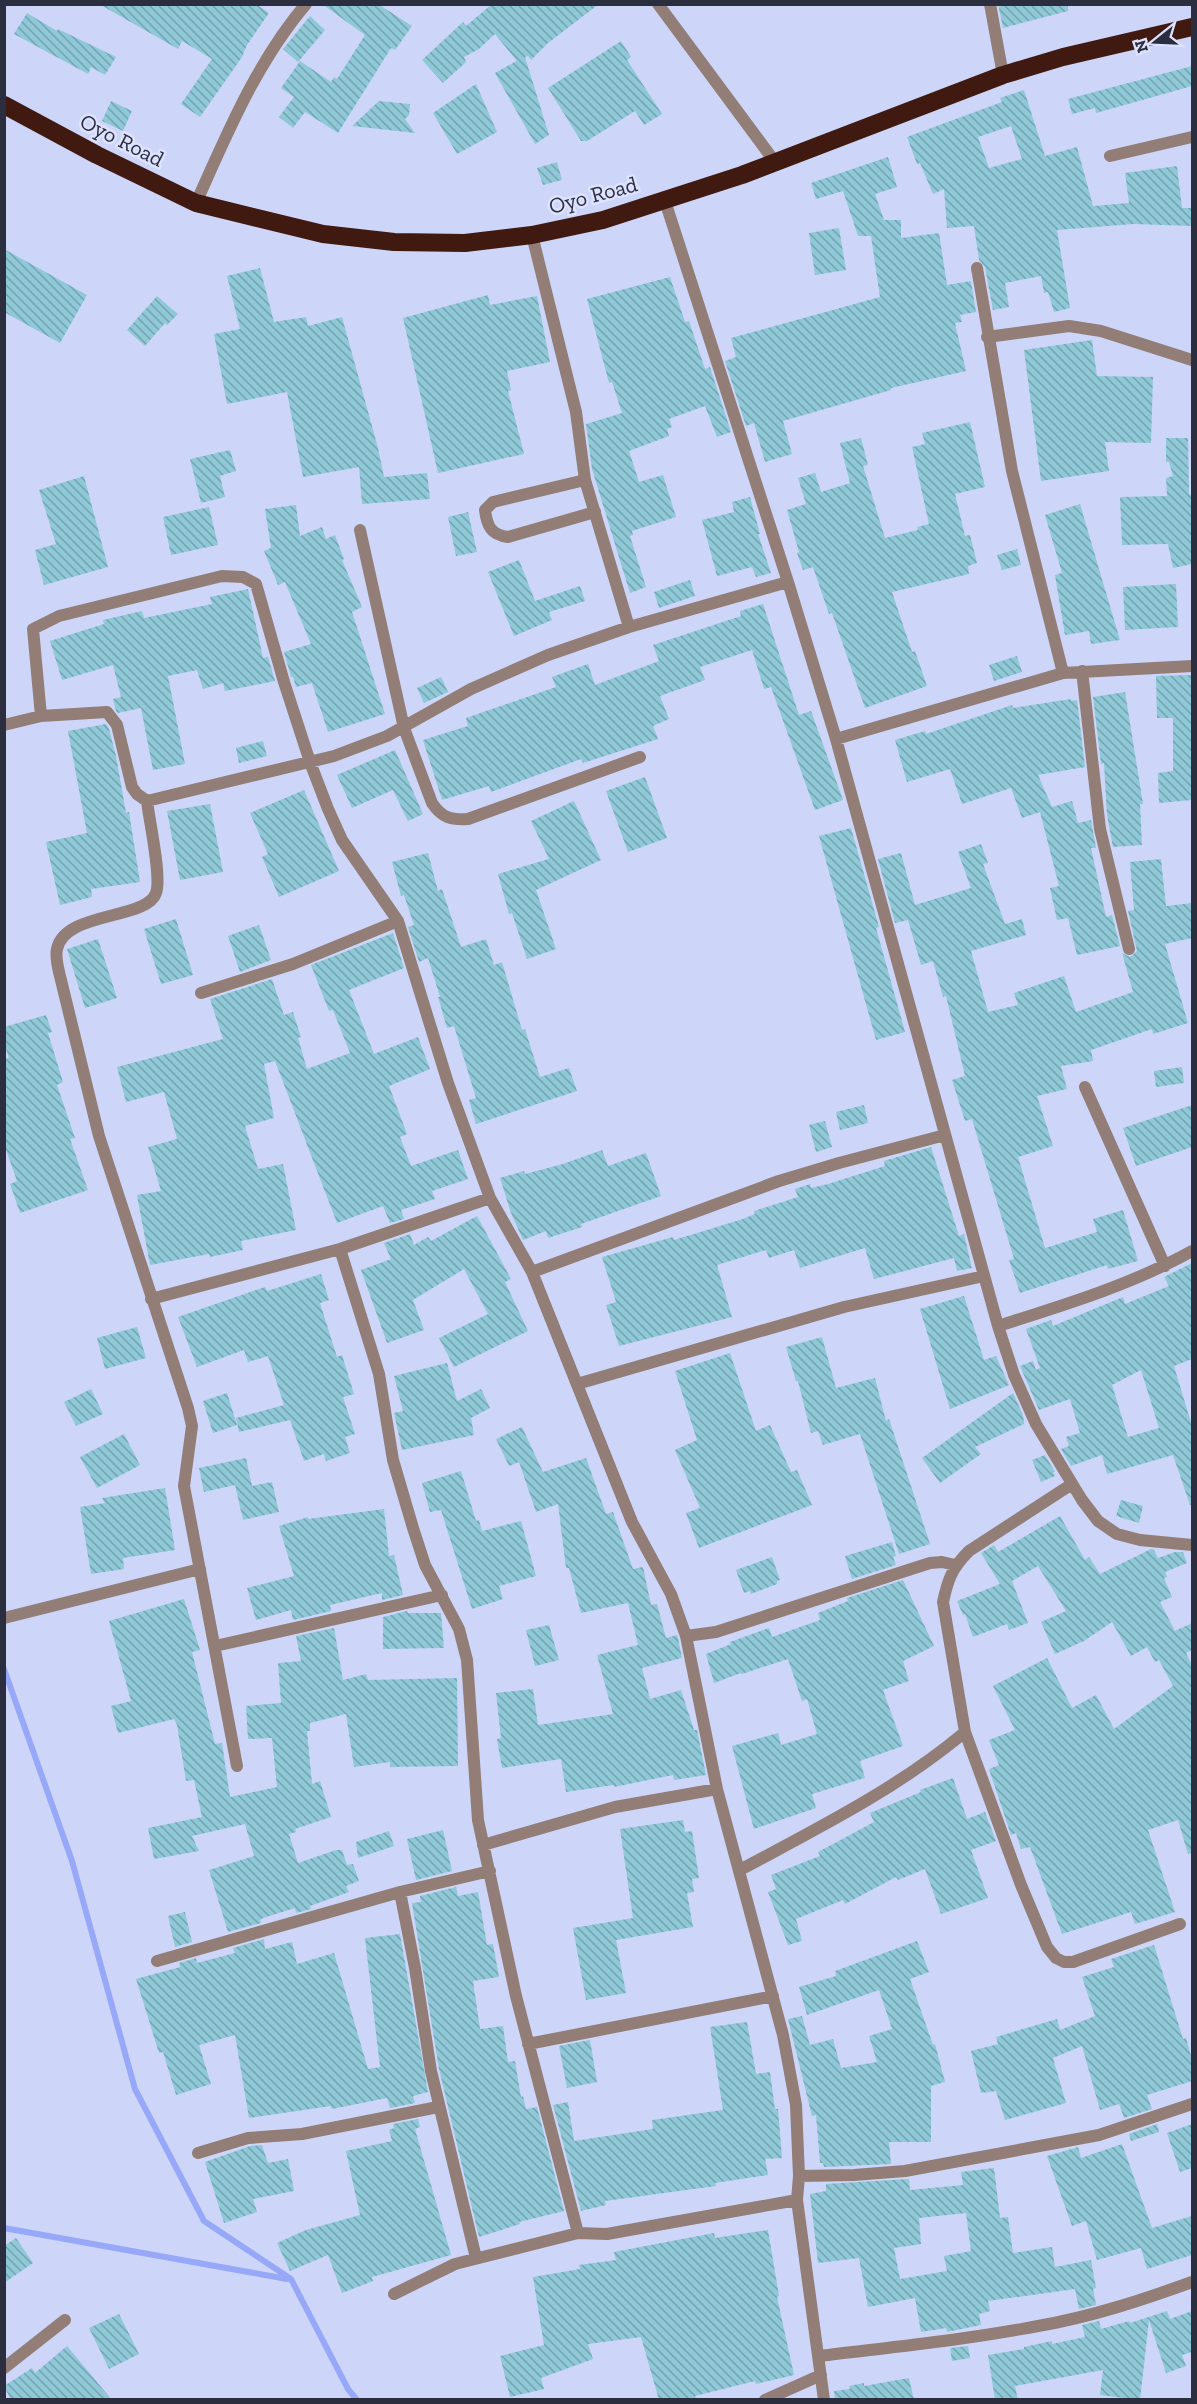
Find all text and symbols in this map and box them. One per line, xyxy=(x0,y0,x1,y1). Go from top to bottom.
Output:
north arrow xyxy=(1125,12,1185,72)
text: N xyxy=(1130,38,1152,55)
street label: Oyo Road xyxy=(76,107,168,173)
street label: Oyo Road xyxy=(546,170,640,220)

